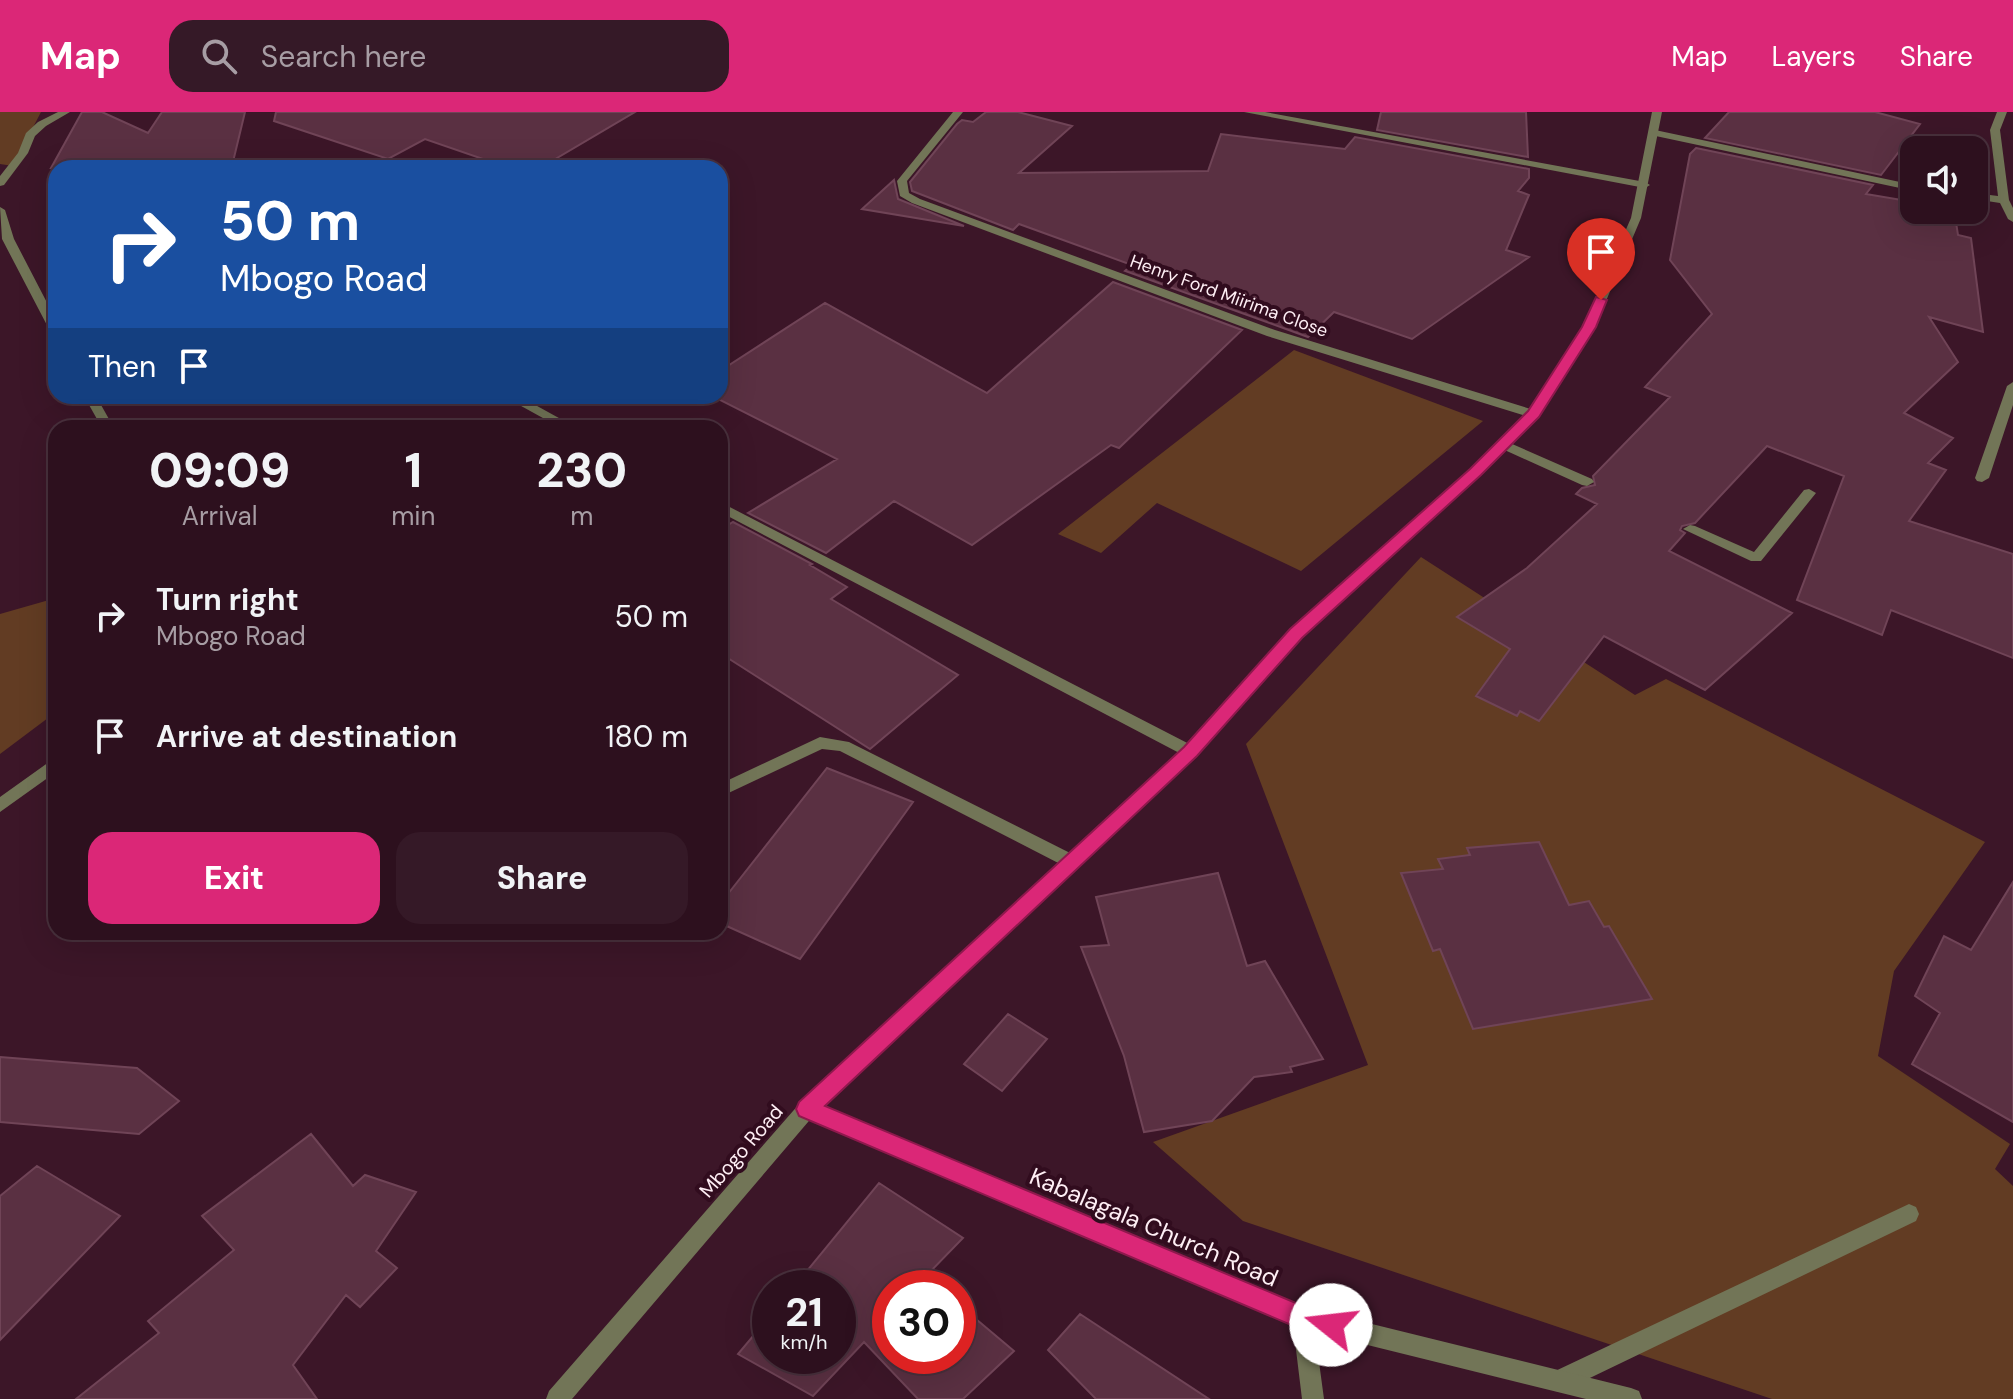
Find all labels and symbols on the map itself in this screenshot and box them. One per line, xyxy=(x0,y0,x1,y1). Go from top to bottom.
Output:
pin xyxy=(1567,218,1635,300)
street label: Henry Ford Miirima Close xyxy=(1127,249,1331,343)
street label: Mbogo Road xyxy=(693,1099,789,1203)
street label: Kabalagala Church Road xyxy=(1025,1161,1283,1293)
speed limit sign: 30 xyxy=(872,1270,976,1374)
position arrow xyxy=(1289,1283,1373,1367)

